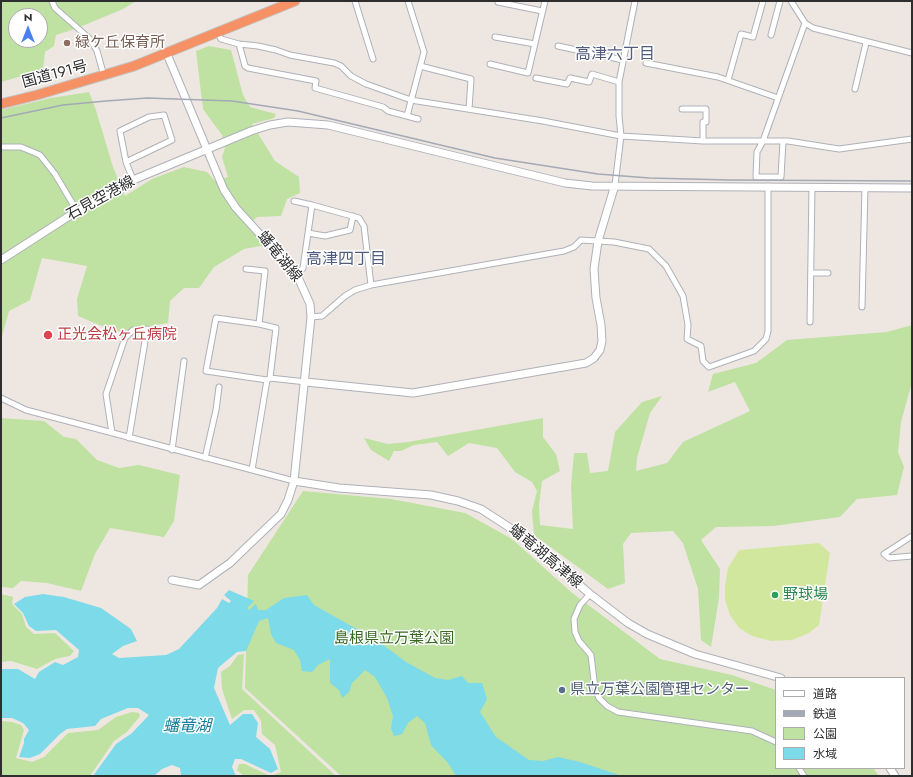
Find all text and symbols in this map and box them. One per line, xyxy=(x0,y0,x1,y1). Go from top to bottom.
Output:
north arrow xyxy=(8,8,48,48)
text: N xyxy=(24,9,32,25)
place label: 緑ケ丘保育所 xyxy=(75,34,165,52)
marker: 緑ケ丘保育所 xyxy=(62,38,72,48)
district label: 高津六丁目 xyxy=(575,45,655,65)
street label: 国道191号 xyxy=(20,58,90,92)
street label: 石見空港線 xyxy=(64,173,138,225)
street label: 蟠竜湖線 xyxy=(253,228,305,286)
district label: 高津四丁目 xyxy=(306,250,386,270)
place label: 正光会松ヶ丘病院 xyxy=(57,326,177,344)
marker: 正光会松ヶ丘病院 xyxy=(42,329,54,341)
street label: 蟠竜湖高津線 xyxy=(505,521,585,593)
place label: 野球場 xyxy=(783,586,828,604)
marker: 野球場 xyxy=(770,590,780,600)
park label: 島根県立万葉公園 xyxy=(334,630,454,648)
legend xyxy=(775,677,905,769)
place label: 県立万葉公園管理センター xyxy=(570,681,750,699)
marker: 県立万葉公園管理センター xyxy=(557,685,567,695)
text: 道路 xyxy=(813,685,837,703)
text: 鉄道 xyxy=(813,705,837,723)
water label: 蟠竜湖 xyxy=(163,717,211,737)
text: 公園 xyxy=(813,725,837,743)
text: 水域 xyxy=(813,745,837,763)

